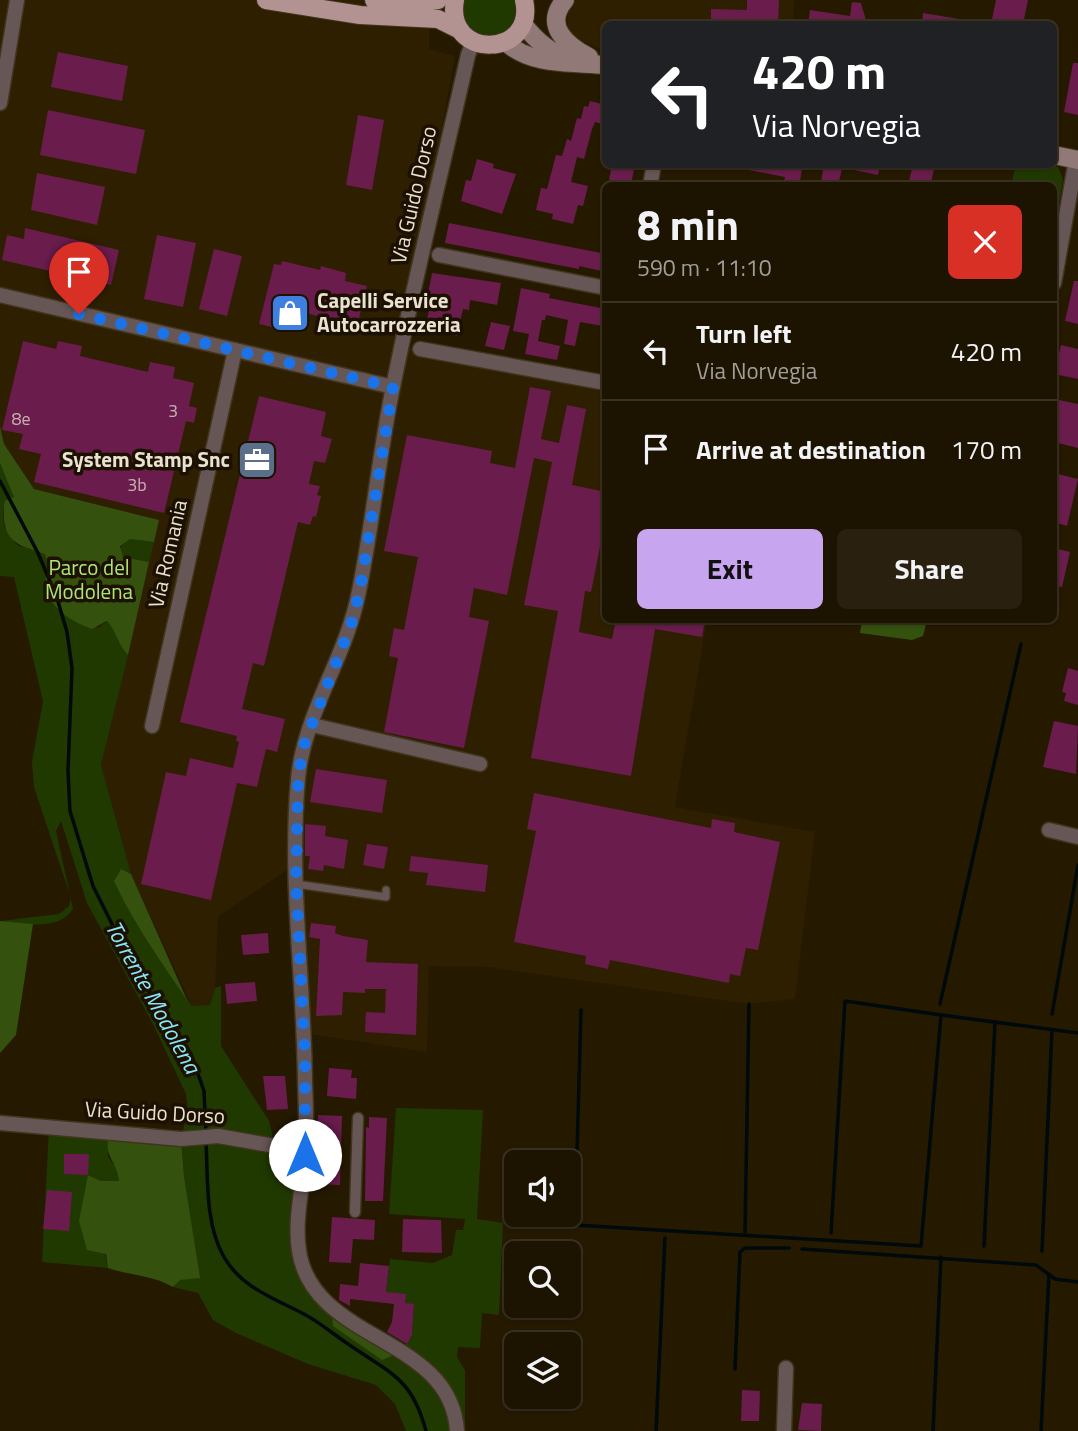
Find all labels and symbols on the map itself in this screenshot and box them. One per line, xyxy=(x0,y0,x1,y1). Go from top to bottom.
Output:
street label: Via Guido Dorso xyxy=(382,123,444,267)
pin xyxy=(49,242,109,314)
place label: Capelli Service Autocarrozzeria xyxy=(317,284,461,340)
shop icon: Capelli Service Autocarrozzeria xyxy=(269,292,311,334)
house number: 3 xyxy=(168,397,178,424)
house number: 8e xyxy=(11,405,31,432)
office icon: System Stamp Snc xyxy=(236,439,278,481)
place label: System Stamp Snc xyxy=(62,443,230,475)
house number: 3b xyxy=(127,471,147,498)
street label: Via Romania xyxy=(139,496,195,611)
park label: Parco del Modolena xyxy=(45,551,134,607)
water label: Torrente Modolena xyxy=(97,914,211,1081)
street label: Via Guido Dorso xyxy=(84,1092,226,1132)
position arrow xyxy=(268,1118,342,1192)

